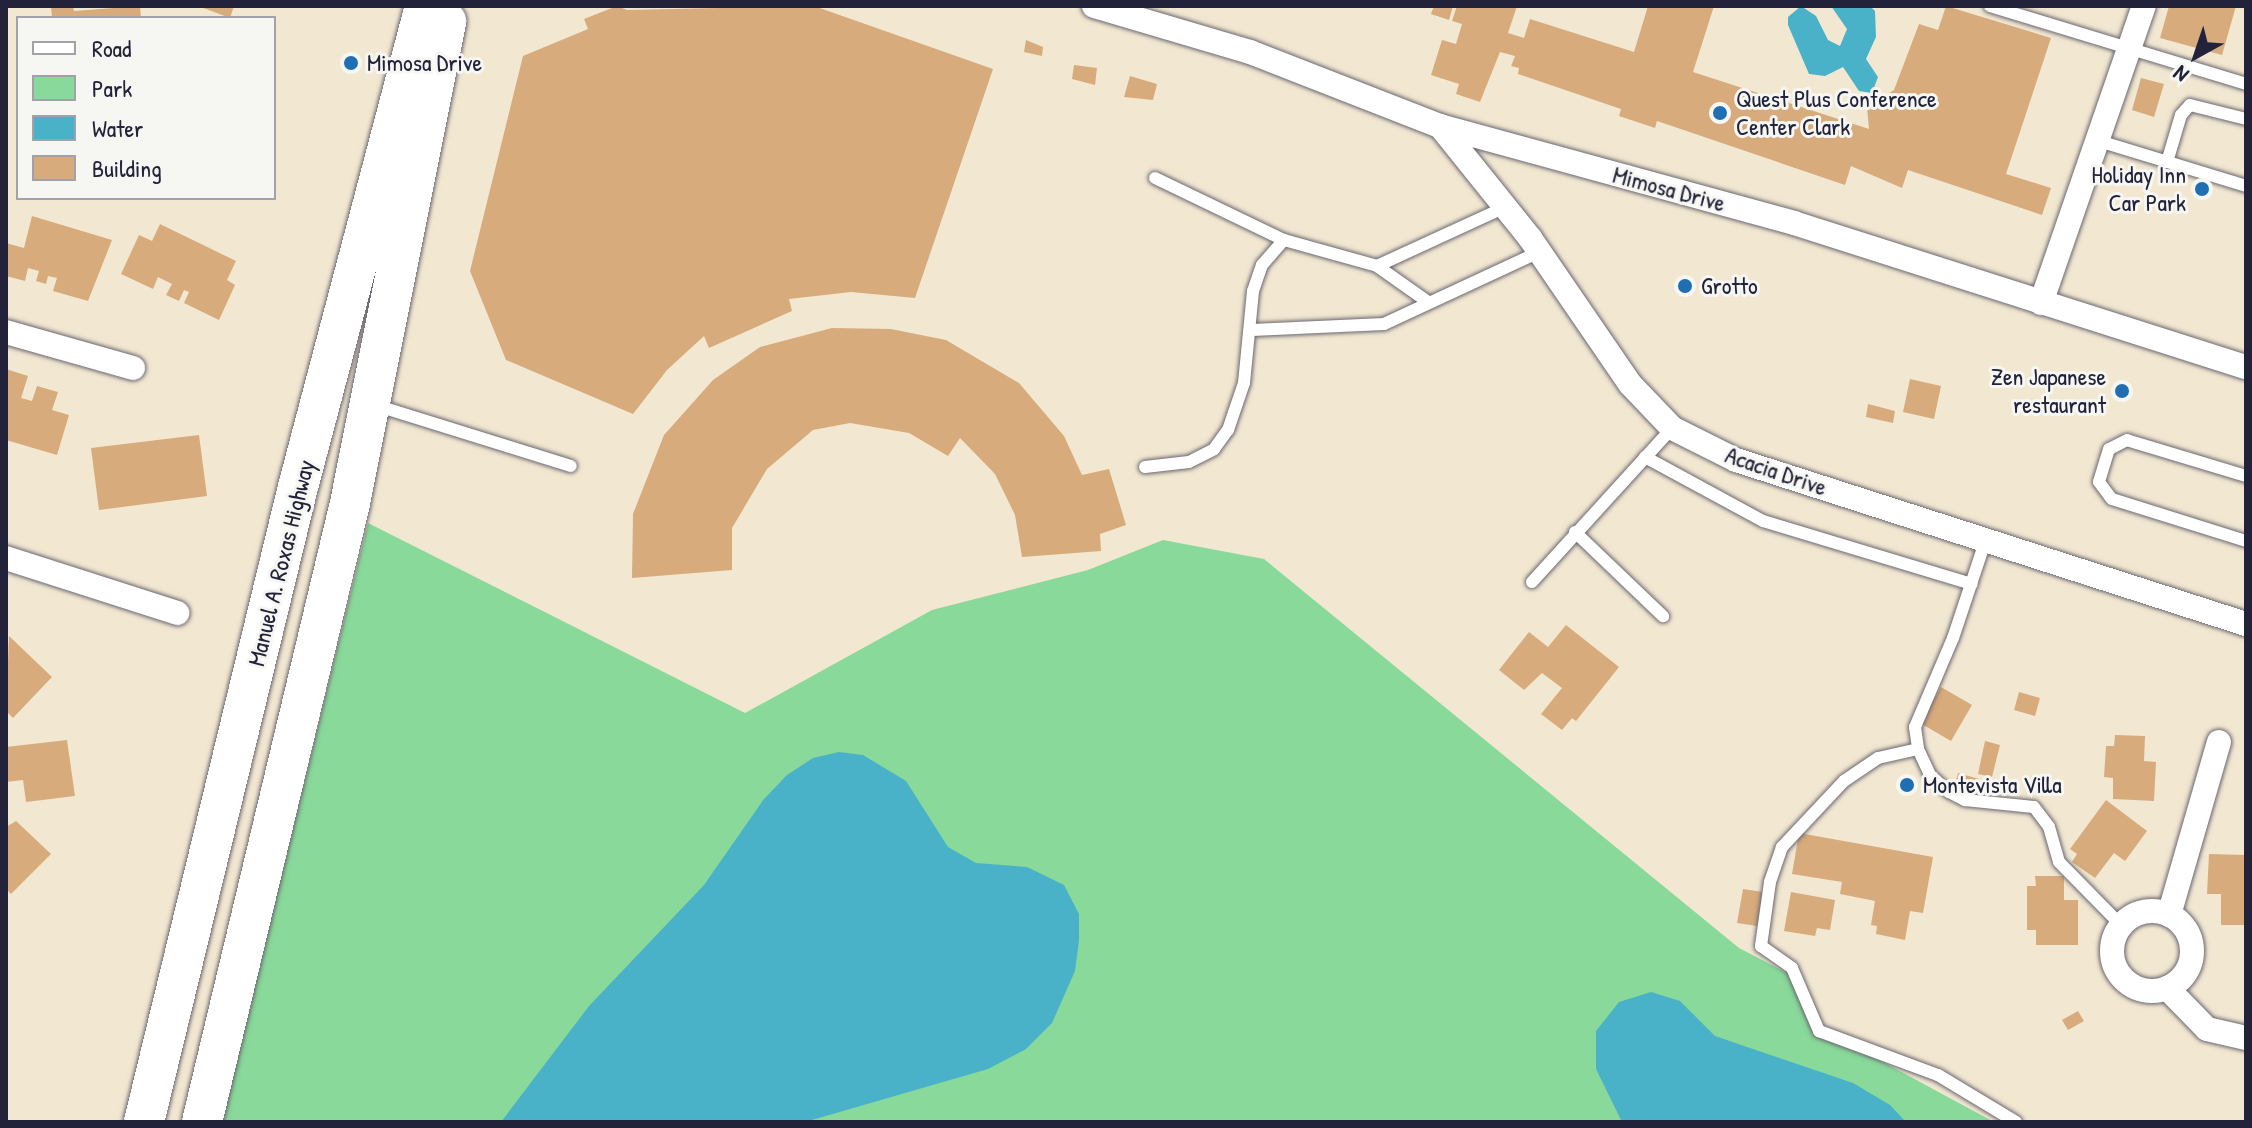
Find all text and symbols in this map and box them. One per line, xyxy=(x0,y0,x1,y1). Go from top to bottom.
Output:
legend xyxy=(16,16,276,200)
north arrow xyxy=(2156,16,2236,96)
text: Road xyxy=(92,32,131,64)
place label: Mimosa Drive xyxy=(367,49,482,77)
marker: Mimosa Drive xyxy=(342,54,360,72)
text: N xyxy=(2166,59,2195,90)
text: Park xyxy=(92,72,132,104)
place label: Quest Plus Conference Center Clark xyxy=(1736,85,1937,141)
marker: Quest Plus Conference Center Clark xyxy=(1711,104,1729,122)
text: Water xyxy=(92,112,143,144)
text: Building xyxy=(92,152,162,184)
street label: Mimosa Drive xyxy=(1610,160,1728,218)
place label: Holiday Inn Car Park xyxy=(2092,161,2186,217)
marker: Holiday Inn Car Park xyxy=(2193,180,2211,198)
place label: Grotto xyxy=(1701,272,1758,300)
marker: Grotto xyxy=(1676,277,1694,295)
place label: Zen Japanese restaurant xyxy=(1991,363,2106,419)
marker: Zen Japanese restaurant xyxy=(2113,382,2131,400)
street label: Acacia Drive xyxy=(1722,440,1830,502)
street label: Manuel A. Roxas Highway xyxy=(241,457,321,669)
place label: Montevista Villa xyxy=(1923,771,2062,799)
marker: Montevista Villa xyxy=(1898,776,1916,794)

